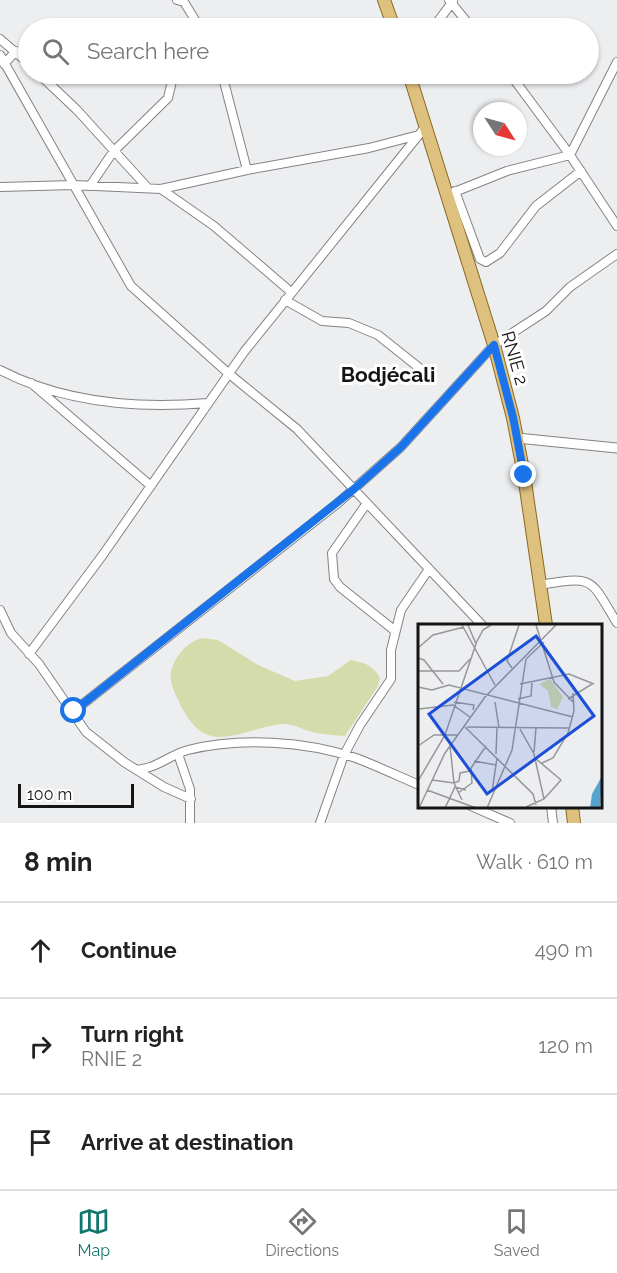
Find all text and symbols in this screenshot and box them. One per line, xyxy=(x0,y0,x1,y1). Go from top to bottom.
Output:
search box xyxy=(18,18,599,84)
icon: search xyxy=(39,35,72,68)
text: Search here xyxy=(87,38,209,64)
north arrow xyxy=(473,102,527,156)
street label: RNIE 2 xyxy=(497,329,533,387)
district label: Bodjécali xyxy=(341,362,435,387)
route end xyxy=(510,461,536,487)
inset map xyxy=(418,624,602,808)
route start xyxy=(60,697,86,723)
scale bar xyxy=(18,781,134,808)
text: 100 m xyxy=(27,785,72,804)
text: 8 min xyxy=(24,847,92,877)
text: Walk · 610 m xyxy=(476,850,593,874)
icon: ahead xyxy=(24,934,57,967)
text: Continue xyxy=(81,937,177,963)
text: 490 m xyxy=(535,938,593,962)
text: Turn right xyxy=(81,1021,184,1047)
icon: right xyxy=(24,1030,57,1063)
text: 120 m xyxy=(538,1034,593,1058)
text: RNIE 2 xyxy=(81,1047,142,1071)
icon: arrive xyxy=(24,1126,57,1159)
text: Arrive at destination xyxy=(81,1129,294,1155)
tab: Map xyxy=(77,1205,110,1260)
tab: Directions xyxy=(265,1205,339,1260)
tab: Saved xyxy=(494,1205,540,1260)

